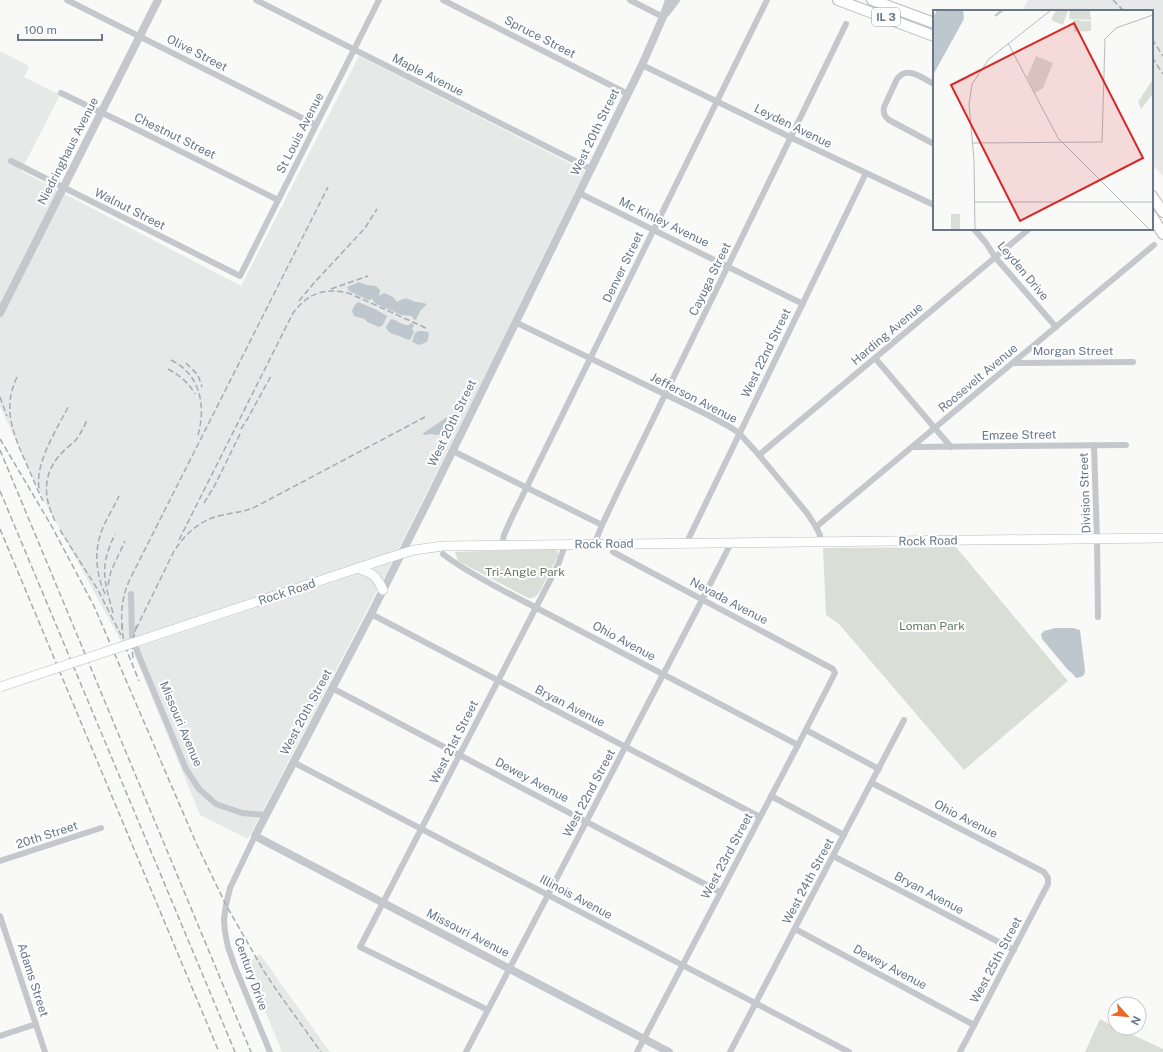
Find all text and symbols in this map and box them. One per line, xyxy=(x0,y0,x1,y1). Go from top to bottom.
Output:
road number: IL 3 xyxy=(872,8,900,26)
inset map xyxy=(933,10,1153,230)
street label: Spruce Street xyxy=(502,13,578,61)
scale bar xyxy=(18,16,102,42)
text: 100 m xyxy=(24,23,57,37)
street label: Olive Street xyxy=(164,32,230,74)
street label: Maple Avenue xyxy=(390,51,466,99)
street label: West 20th Street xyxy=(568,86,622,178)
street label: St Louis Avenue xyxy=(274,90,327,176)
street label: Niedringhaus Avenue xyxy=(35,95,101,207)
street label: Leyden Avenue xyxy=(752,101,834,151)
street label: Chestnut Street xyxy=(132,110,218,162)
street label: Walnut Street xyxy=(92,185,168,233)
street label: Mc Kinley Avenue xyxy=(617,194,712,250)
street label: Denver Street xyxy=(600,229,646,305)
street label: Leyden Drive xyxy=(994,239,1052,303)
street label: Cayuga Street xyxy=(686,240,734,318)
street label: Harding Avenue xyxy=(848,300,926,368)
street label: West 22nd Street xyxy=(738,306,794,400)
street label: Roosevelt Avenue xyxy=(936,341,1021,415)
street label: Morgan Street xyxy=(1033,344,1114,358)
street label: Jefferson Avenue xyxy=(648,370,740,426)
street label: West 20th Street xyxy=(425,377,479,469)
street label: Emzee Street xyxy=(981,427,1057,443)
street label: Division Street xyxy=(1077,452,1093,534)
street label: Rock Road xyxy=(898,533,958,549)
street label: Rock Road xyxy=(574,536,634,552)
park label: Tri-Angle Park xyxy=(485,565,565,579)
street label: Nevada Avenue xyxy=(688,575,770,627)
street label: Rock Road xyxy=(257,576,317,608)
street label: Ohio Avenue xyxy=(590,619,658,664)
park label: Loman Park xyxy=(899,619,965,633)
street label: West 20th Street xyxy=(277,666,335,757)
street label: Missouri Avenue xyxy=(157,679,205,769)
street label: Bryan Avenue xyxy=(533,682,608,730)
street label: West 21st Street xyxy=(427,698,481,786)
street label: West 22nd Street xyxy=(560,746,618,839)
street label: Dewey Avenue xyxy=(493,755,571,805)
street label: Ohio Avenue xyxy=(932,797,1000,841)
street label: West 23rd Street xyxy=(698,810,756,901)
street label: 20th Street xyxy=(14,818,80,852)
street label: West 24th Street xyxy=(779,835,837,926)
street label: Bryan Avenue xyxy=(892,869,966,917)
street label: Illinois Avenue xyxy=(537,872,615,922)
street label: Missouri Avenue xyxy=(424,906,512,960)
street label: West 25th Street xyxy=(967,914,1025,1005)
street label: Century Drive xyxy=(231,936,271,1012)
street label: Adams Street xyxy=(15,941,52,1019)
street label: Dewey Avenue xyxy=(851,942,929,992)
north arrow xyxy=(1107,996,1147,1036)
text: N xyxy=(1129,1014,1143,1027)

